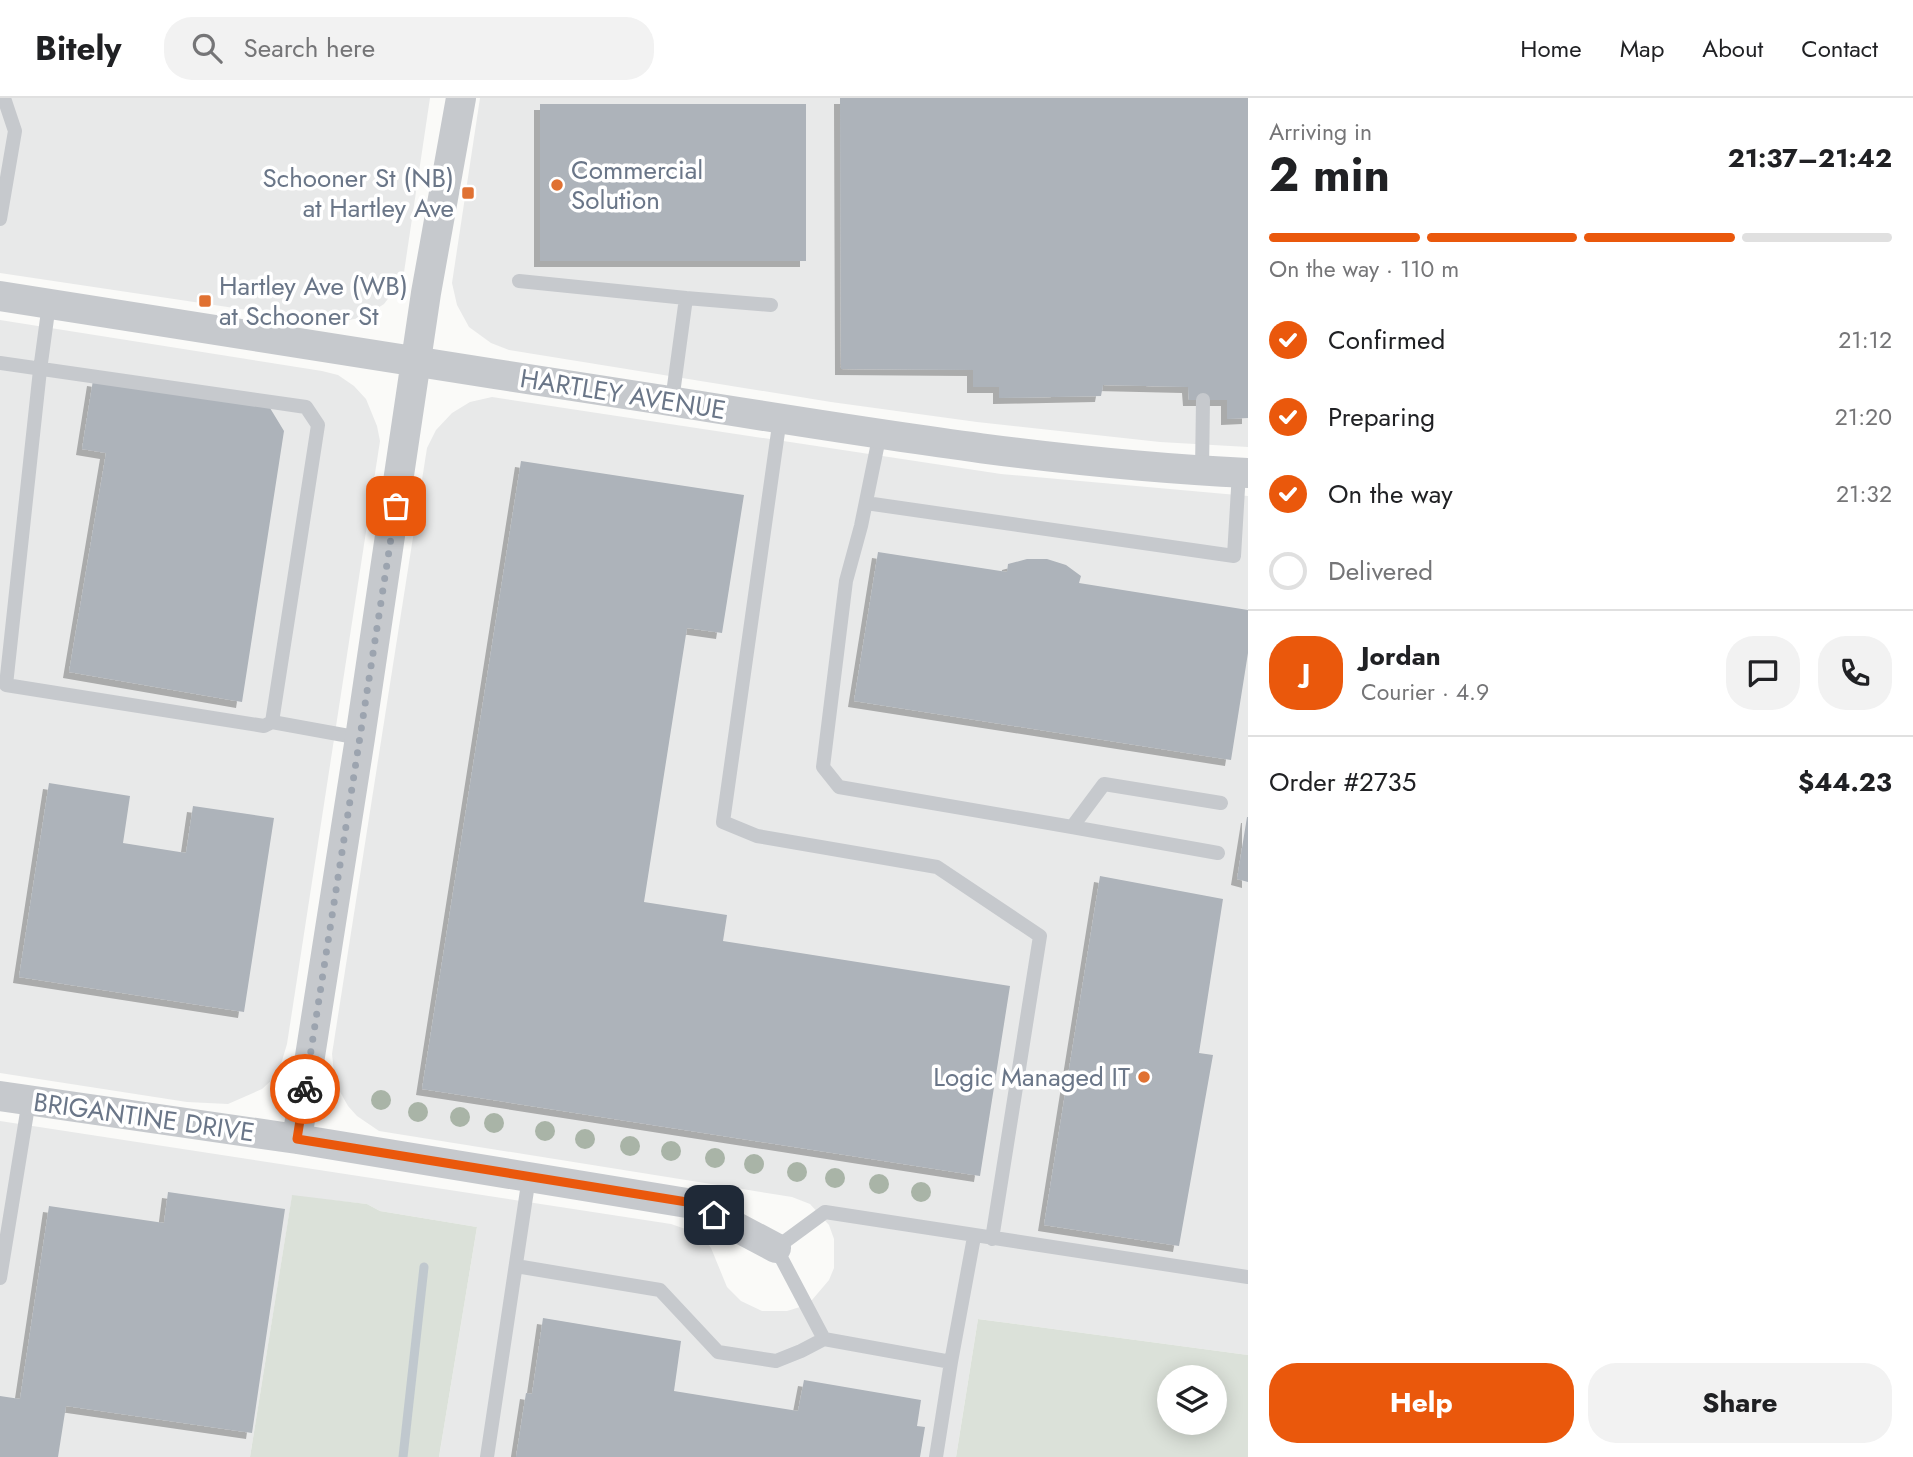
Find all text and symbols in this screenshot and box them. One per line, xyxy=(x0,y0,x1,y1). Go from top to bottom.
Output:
search box xyxy=(164,17,654,80)
text: Bitely xyxy=(35,25,122,72)
icon: search xyxy=(188,29,226,67)
text: Search here xyxy=(244,29,375,67)
text: Home xyxy=(1520,31,1582,66)
text: Map xyxy=(1620,31,1664,66)
text: About xyxy=(1702,31,1763,66)
text: Contact xyxy=(1801,31,1878,66)
text: Arriving in xyxy=(1269,115,1372,149)
text: 21:37–21:42 xyxy=(1728,139,1892,177)
text: 2 min xyxy=(1269,142,1390,208)
place label: Commercial Solution xyxy=(571,151,703,219)
place label: Schooner St (NB) at Hartley Ave xyxy=(262,159,454,227)
marker: Commercial Solution xyxy=(549,177,565,193)
marker: Schooner St (NB) at Hartley Ave xyxy=(460,185,476,201)
text: On the way · 110 m xyxy=(1269,252,1459,286)
place label: Hartley Ave (WB) at Schooner St xyxy=(219,267,408,335)
marker: Hartley Ave (WB) at Schooner St xyxy=(197,293,213,309)
icon: check xyxy=(1269,321,1307,359)
text: Confirmed xyxy=(1328,321,1445,359)
text: 21:12 xyxy=(1838,323,1892,357)
street label: HARTLEY AVENUE xyxy=(518,359,728,429)
icon: check xyxy=(1269,398,1307,436)
text: Preparing xyxy=(1328,398,1435,436)
text: 21:20 xyxy=(1835,400,1892,434)
icon: check xyxy=(1269,475,1307,513)
text: On the way xyxy=(1328,475,1453,513)
pin xyxy=(366,476,426,536)
text: 21:32 xyxy=(1836,477,1892,511)
icon: bag xyxy=(377,487,415,525)
text: Delivered xyxy=(1328,552,1433,590)
button: chat xyxy=(1726,636,1800,710)
button: phone xyxy=(1818,636,1892,710)
text: Jordan xyxy=(1361,637,1441,675)
text: J xyxy=(1302,654,1310,692)
text: Courier · 4.9 xyxy=(1361,675,1489,709)
text: Order #2735 xyxy=(1269,763,1416,801)
text: $44.23 xyxy=(1798,763,1892,801)
courier xyxy=(270,1054,340,1124)
place label: Logic Managed IT xyxy=(933,1058,1130,1096)
marker: Logic Managed IT xyxy=(1136,1069,1152,1085)
icon: bike xyxy=(286,1070,324,1108)
street label: BRIGANTINE DRIVE xyxy=(31,1083,257,1151)
pin xyxy=(684,1185,744,1245)
icon: home xyxy=(695,1196,733,1234)
button: Help xyxy=(1269,1363,1574,1443)
button: Share xyxy=(1588,1363,1892,1443)
map controls xyxy=(1157,1365,1227,1435)
button: layers xyxy=(1157,1365,1227,1435)

